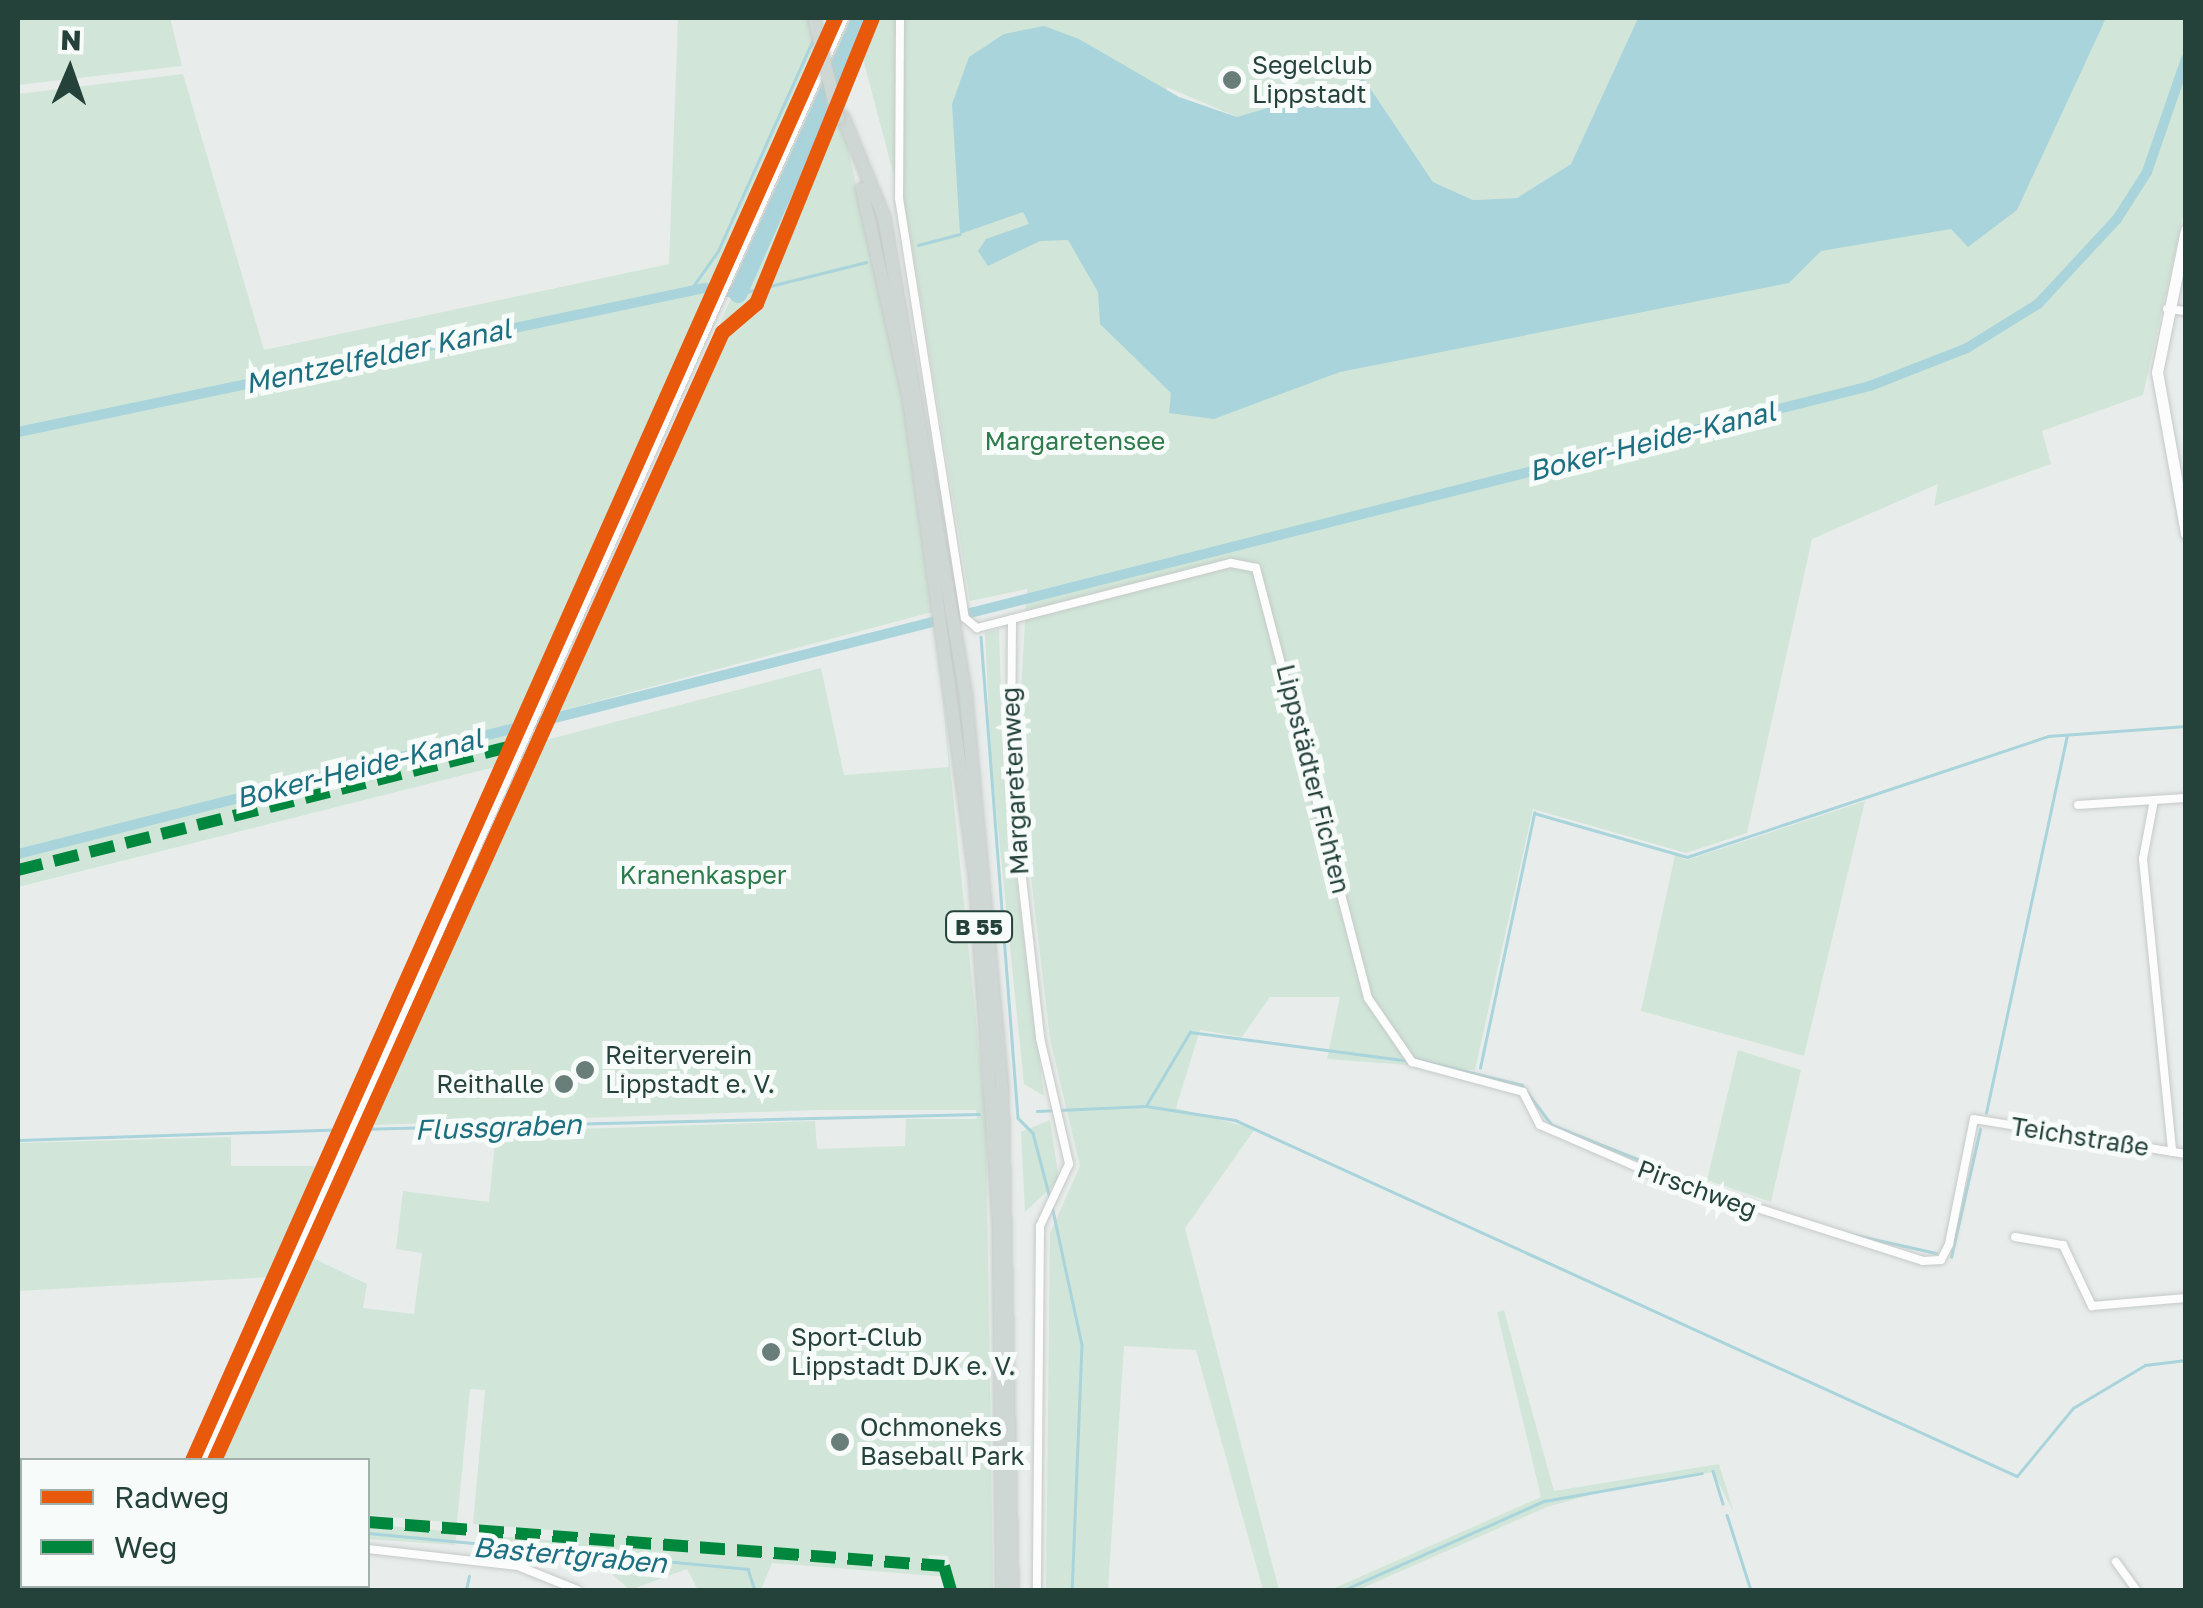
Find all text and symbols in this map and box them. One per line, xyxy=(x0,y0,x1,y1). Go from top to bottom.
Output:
north arrow xyxy=(20,20,120,120)
text: N xyxy=(60,23,82,56)
place label: Segelclub Lippstadt xyxy=(1252,51,1372,110)
marker: Segelclub Lippstadt xyxy=(1221,69,1243,91)
water label: Mentzelfelder Kanal xyxy=(242,311,514,401)
water label: Boker-Heide-Kanal xyxy=(1525,394,1779,488)
park label: Margaretensee xyxy=(985,426,1165,456)
street label: Lippstädter Fichten xyxy=(1270,661,1356,897)
street label: Margaretenweg xyxy=(995,686,1035,876)
water label: Boker-Heide-Kanal xyxy=(232,721,486,815)
park label: Kranenkasper xyxy=(620,860,786,890)
road number: B 55 xyxy=(944,910,1014,944)
place label: Reiterverein Lippstadt e. V. xyxy=(605,1041,775,1100)
marker: Reiterverein Lippstadt e. V. xyxy=(574,1059,596,1081)
place label: Reithalle xyxy=(436,1069,544,1099)
marker: Reithalle xyxy=(553,1073,575,1095)
water label: Flussgraben xyxy=(414,1107,582,1147)
street label: Teichstraße xyxy=(2009,1111,2151,1163)
street label: Pirschweg xyxy=(1633,1154,1761,1224)
place label: Sport-Club Lippstadt DJK e. V. xyxy=(791,1323,1016,1382)
marker: Sport-Club Lippstadt DJK e. V. xyxy=(760,1341,782,1363)
place label: Ochmoneks Baseball Park xyxy=(860,1413,1024,1472)
marker: Ochmoneks Baseball Park xyxy=(829,1431,851,1453)
legend xyxy=(20,1458,370,1588)
text: Radweg xyxy=(114,1479,229,1515)
text: Weg xyxy=(114,1529,177,1565)
water label: Bastertgraben xyxy=(472,1530,668,1580)

